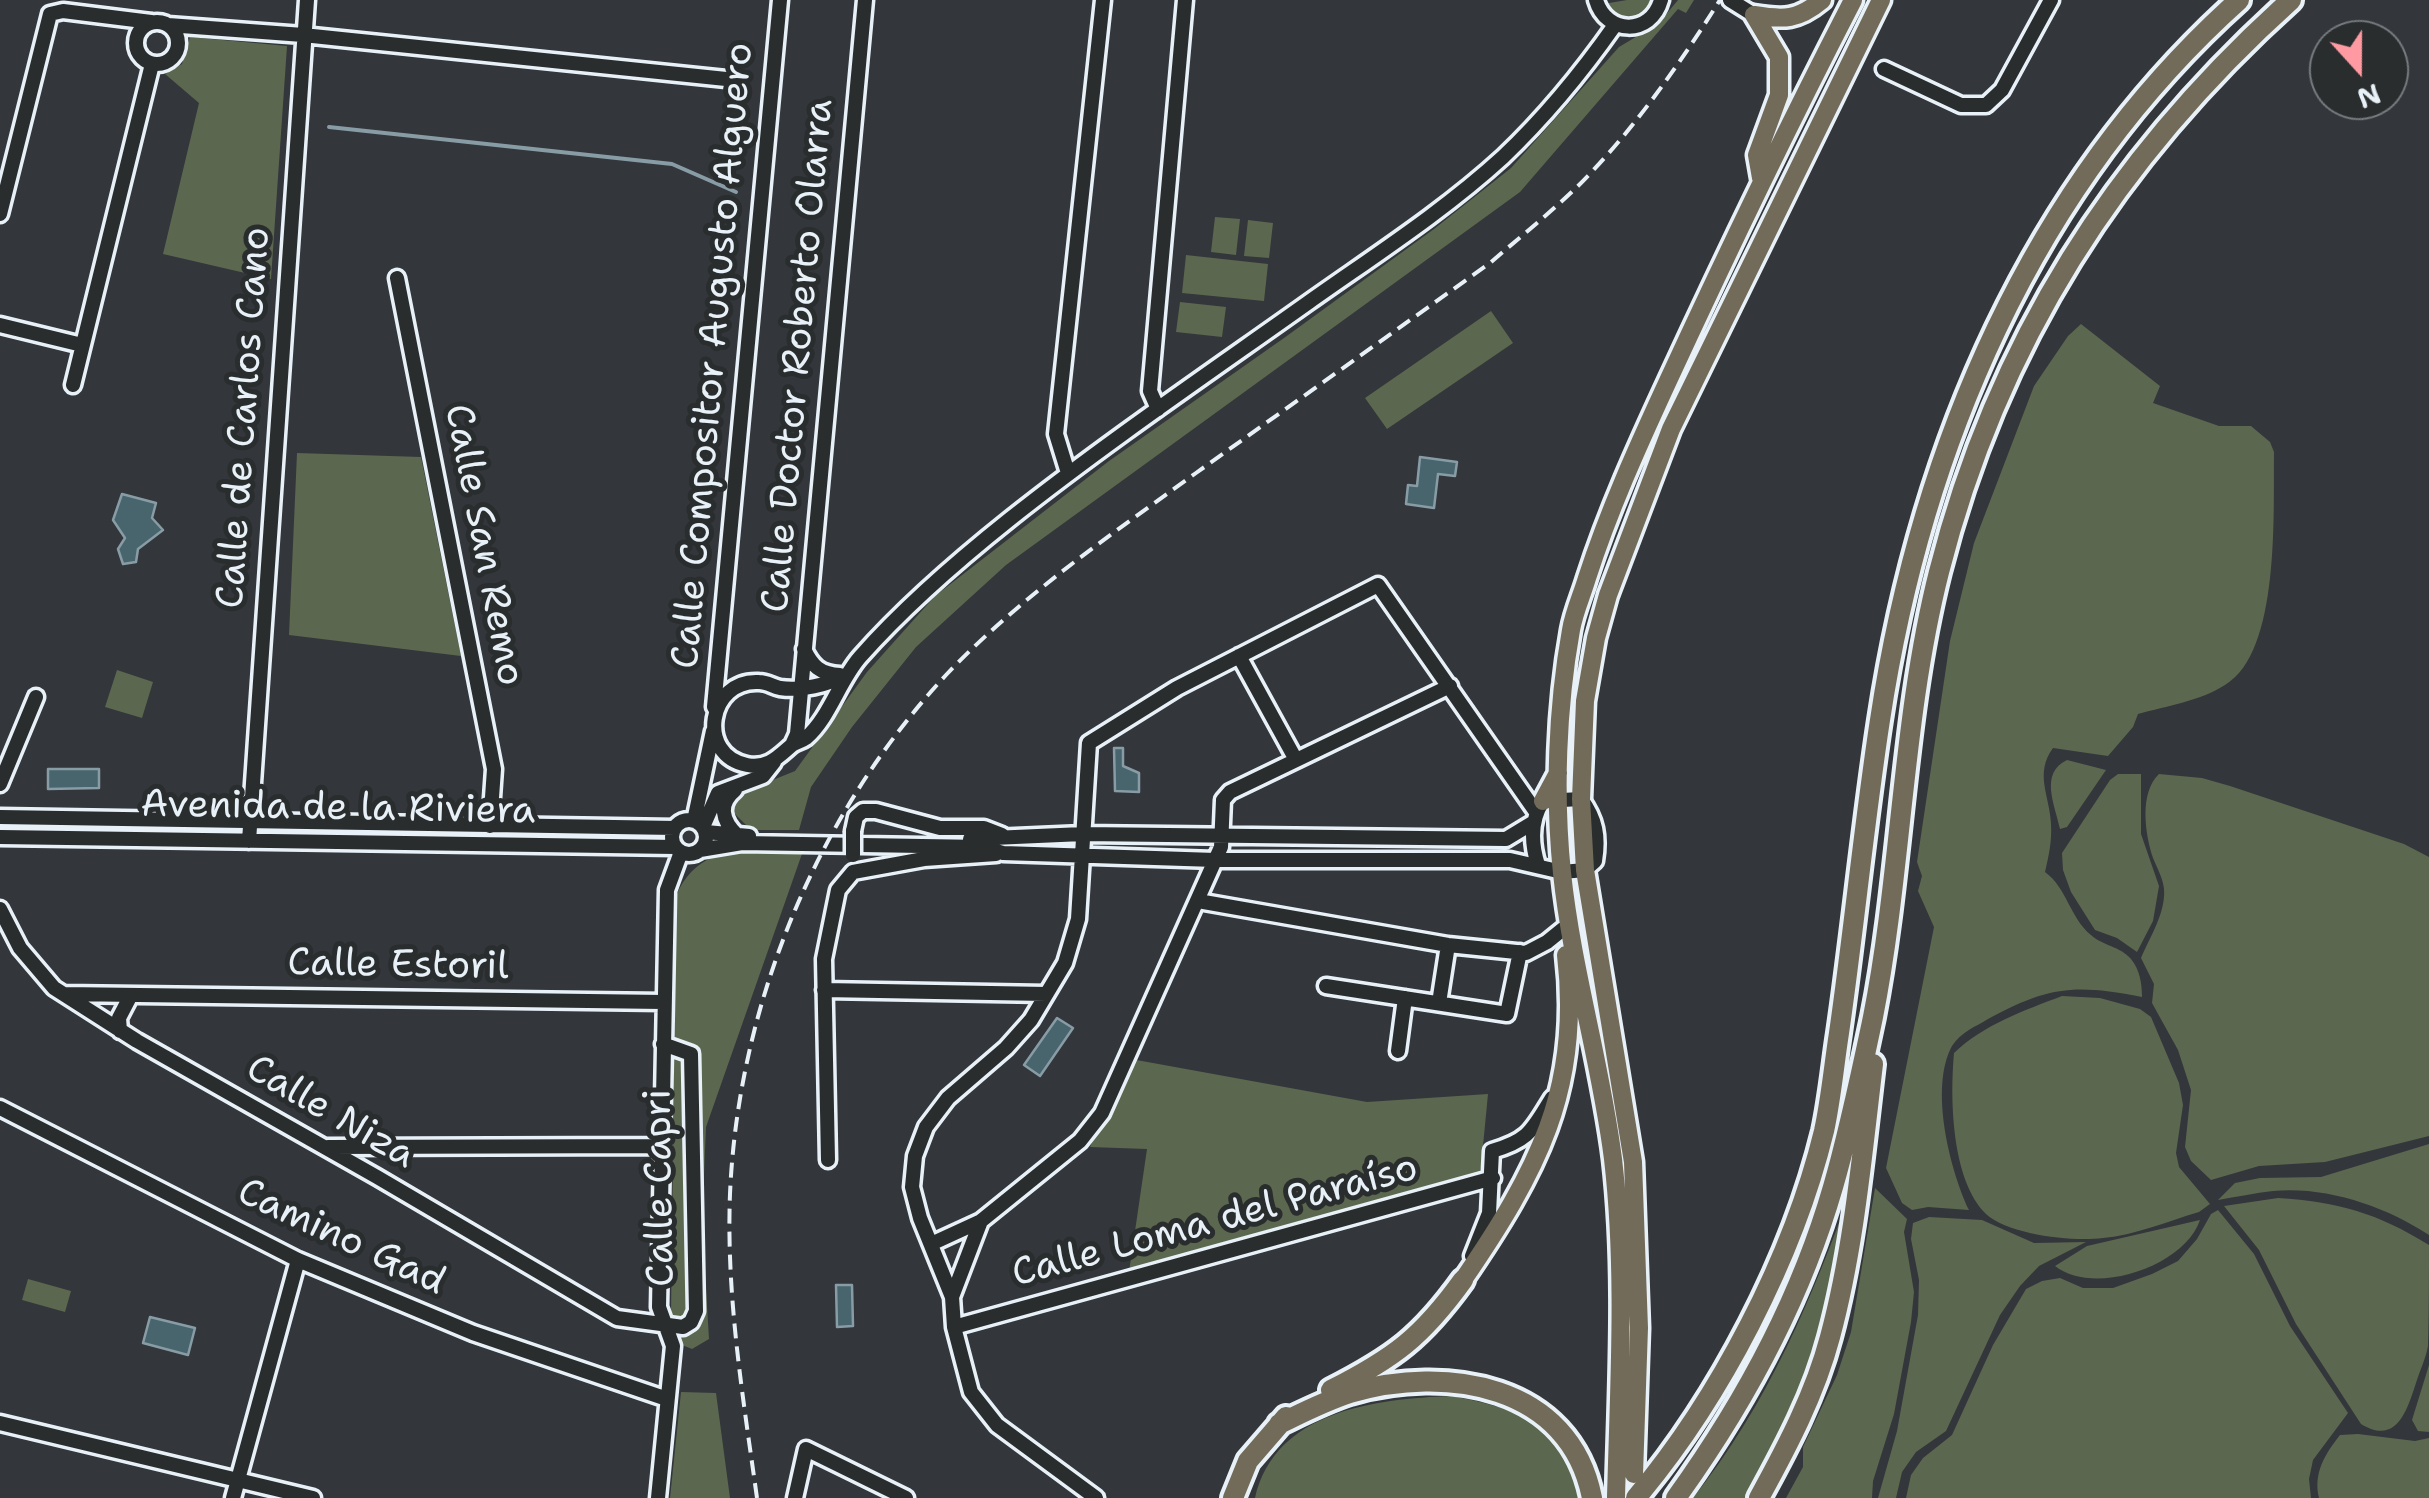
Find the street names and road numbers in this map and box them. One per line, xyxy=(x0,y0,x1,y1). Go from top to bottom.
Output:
street label: Calle Compositor Augusto Alguero xyxy=(664,41,764,671)
street label: Calle Doctor Roberto Olarra xyxy=(754,97,844,615)
street label: Calle de Carlos Cano xyxy=(209,226,281,610)
street label: Calle San Remo xyxy=(433,400,533,690)
street label: Avenida de la Riviera xyxy=(140,783,536,835)
street label: Calle Estoril xyxy=(287,941,509,991)
street label: Calle Niza xyxy=(237,1046,423,1180)
street label: Calle Capri xyxy=(636,1089,686,1287)
street label: Calle Loma del Paraíso xyxy=(1007,1146,1423,1298)
street label: Camino Gad xyxy=(230,1170,452,1306)

